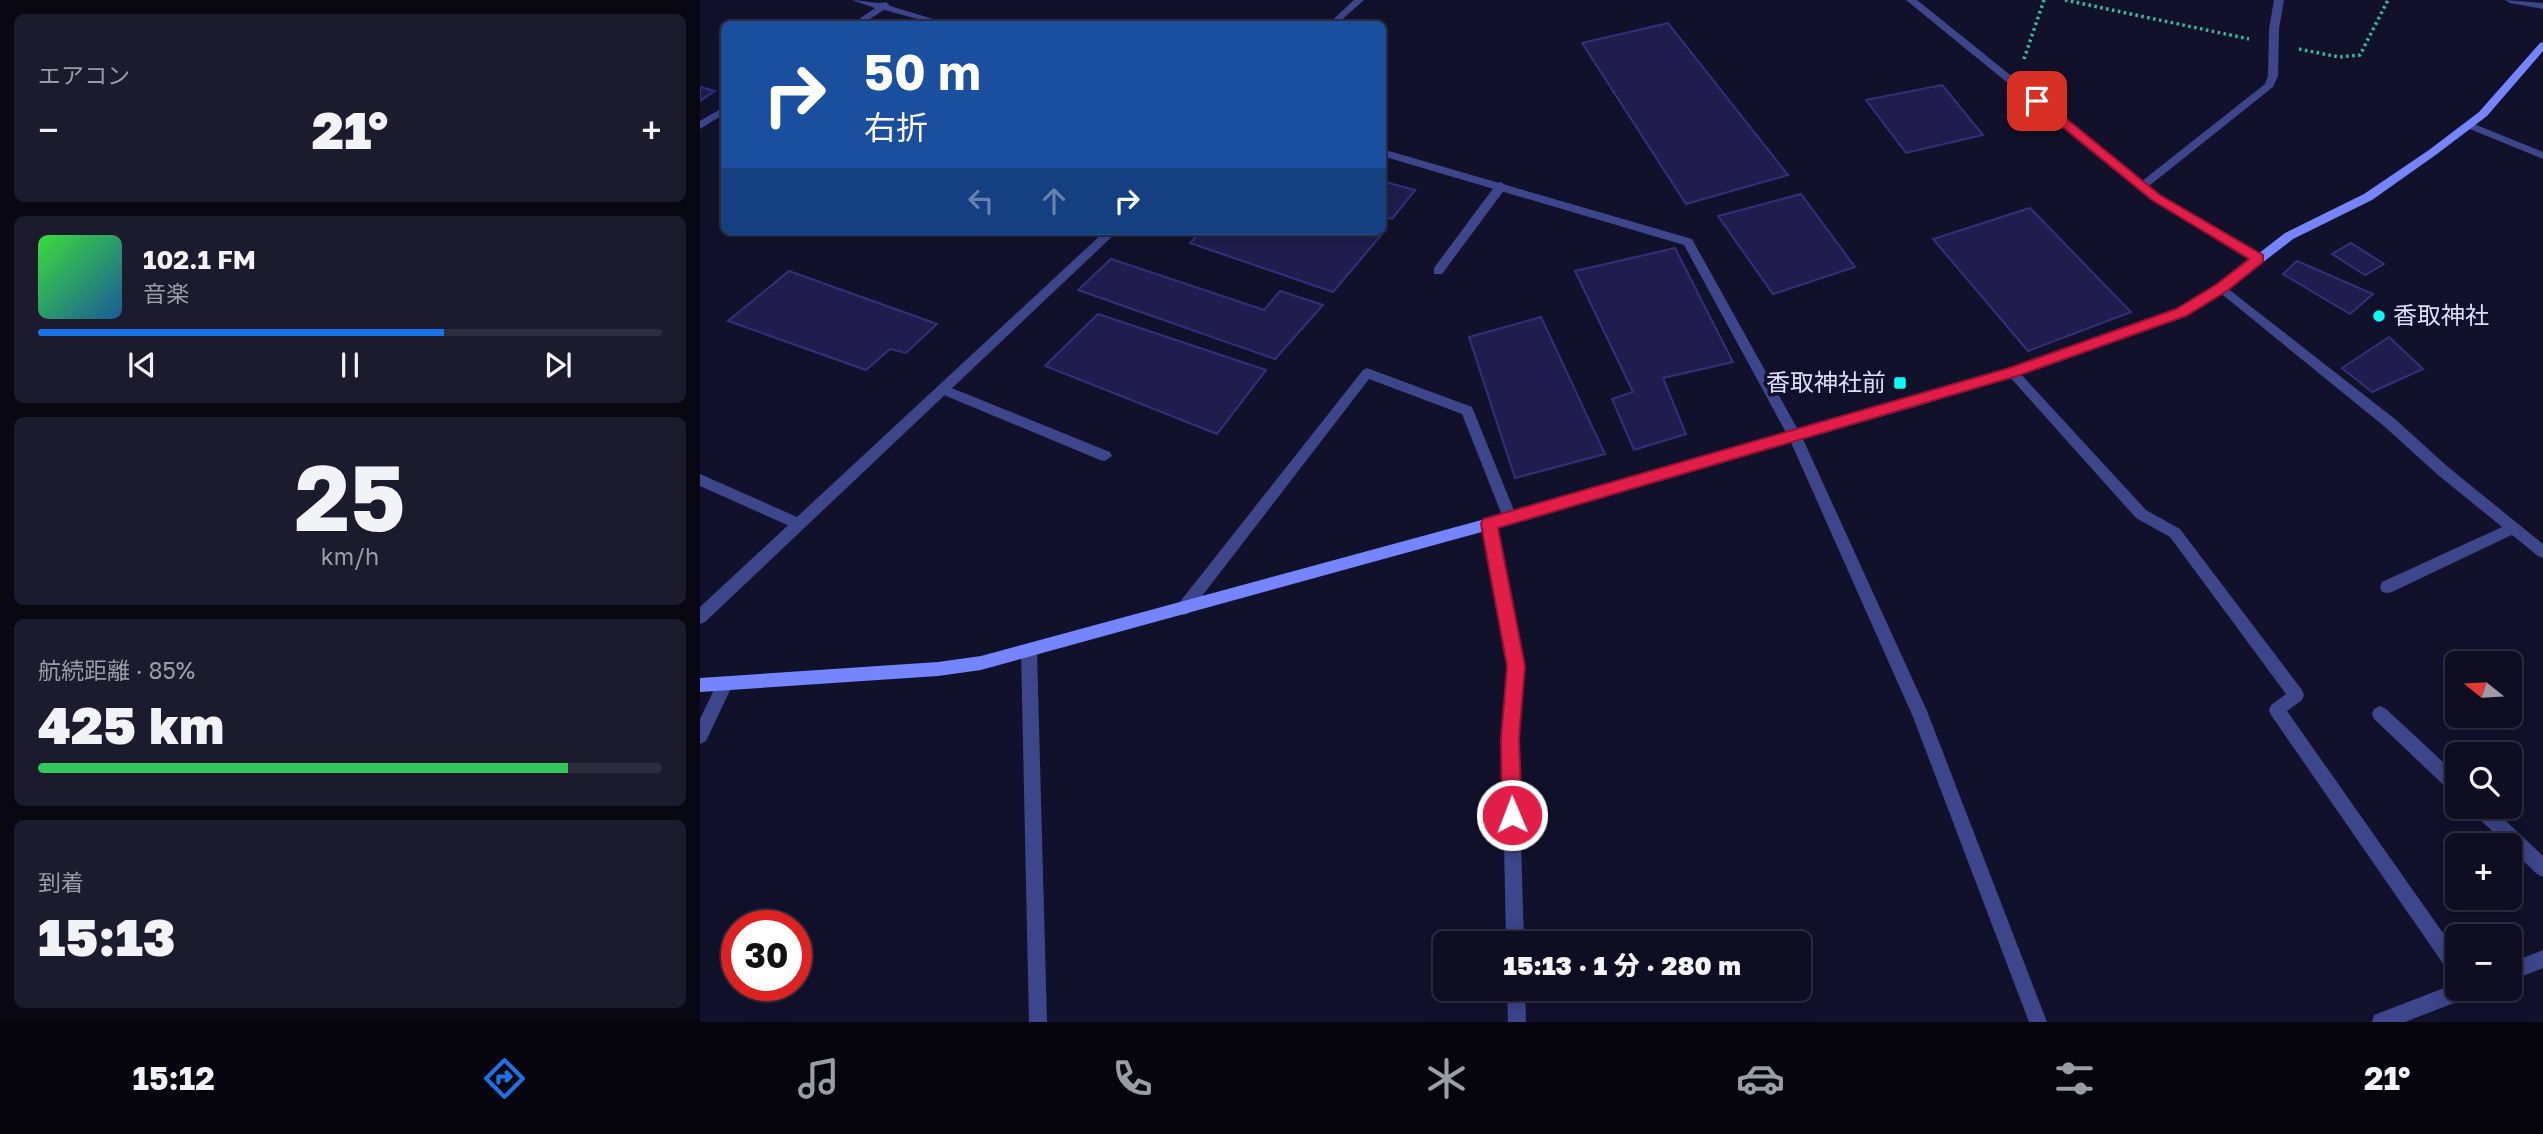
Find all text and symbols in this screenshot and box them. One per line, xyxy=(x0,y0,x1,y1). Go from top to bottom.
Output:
text: 50 m xyxy=(864,42,981,101)
icon: right xyxy=(749,49,840,140)
text: エアコン xyxy=(38,61,130,89)
pin xyxy=(2007,71,2067,131)
icon: arrive xyxy=(2018,82,2056,120)
text: 21° xyxy=(312,98,388,160)
text: − xyxy=(38,107,59,152)
text: + xyxy=(641,107,662,152)
text: 右折 xyxy=(864,108,928,146)
icon: left xyxy=(962,182,1000,220)
icon: ahead xyxy=(1035,182,1073,220)
icon: right xyxy=(1108,182,1146,220)
text: 102.1 FM xyxy=(143,244,256,275)
text: 音楽 xyxy=(143,279,189,307)
place label: 香取神社 xyxy=(2393,300,2489,329)
marker: 香取神社 xyxy=(2371,308,2387,324)
icon: previous xyxy=(123,346,161,384)
icon: pause xyxy=(331,346,369,384)
icon: next xyxy=(539,346,577,384)
place label: 香取神社前 xyxy=(1766,367,1886,396)
marker: 香取神社前 xyxy=(1892,375,1908,391)
text: 25 xyxy=(294,442,406,551)
text: km/h xyxy=(321,542,379,570)
north arrow xyxy=(2445,651,2522,728)
map controls xyxy=(2445,651,2522,1001)
text: 航続距離 · 85% xyxy=(38,656,195,684)
text: 425 km xyxy=(38,693,224,755)
button: search xyxy=(2445,742,2522,819)
position arrow xyxy=(1475,778,1549,852)
button: + xyxy=(2445,833,2522,910)
text: 到着 xyxy=(38,868,84,896)
text: 15:13 xyxy=(38,905,176,967)
speed limit sign: 30 xyxy=(721,910,812,1001)
button: − xyxy=(2445,924,2522,1001)
text: 15:13 · 1 分 · 280 m xyxy=(1503,950,1741,981)
icon: directions xyxy=(480,1054,529,1103)
icon: music xyxy=(794,1054,843,1103)
icon: phone xyxy=(1108,1054,1157,1103)
icon: climate xyxy=(1422,1054,1471,1103)
icon: car xyxy=(1736,1054,1785,1103)
icon: filters xyxy=(2050,1054,2099,1103)
text: 15:12 xyxy=(133,1059,215,1097)
text: 21° xyxy=(2364,1059,2410,1097)

